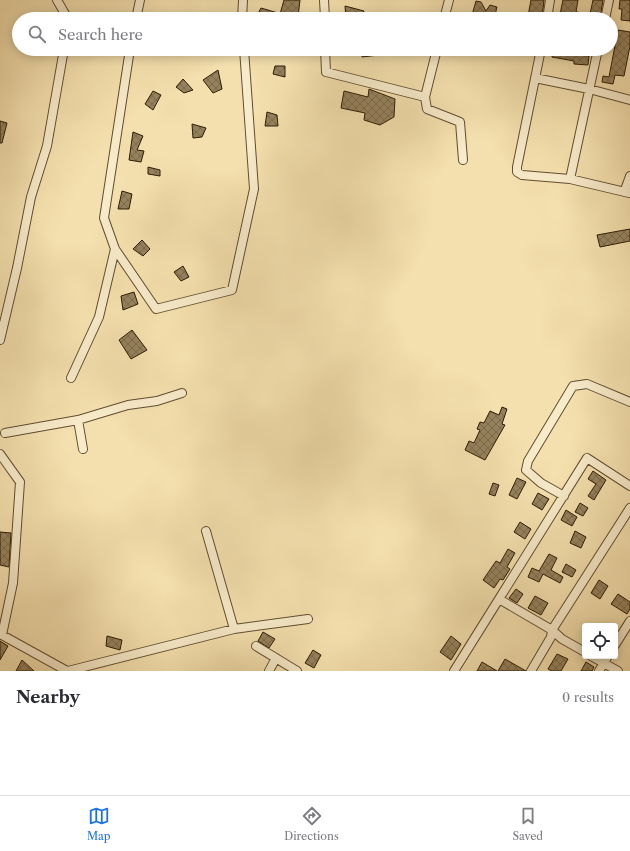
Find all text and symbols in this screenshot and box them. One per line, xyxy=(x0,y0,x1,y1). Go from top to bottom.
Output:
search box xyxy=(12,12,618,56)
icon: search xyxy=(26,23,48,45)
text: Search here xyxy=(58,25,143,44)
map controls xyxy=(582,623,618,659)
button: locate xyxy=(582,623,618,659)
text: Nearby xyxy=(16,687,80,707)
text: 0 results xyxy=(562,689,614,705)
tab: Map xyxy=(87,805,111,843)
tab: Directions xyxy=(284,805,339,843)
tab: Saved xyxy=(513,805,543,843)

